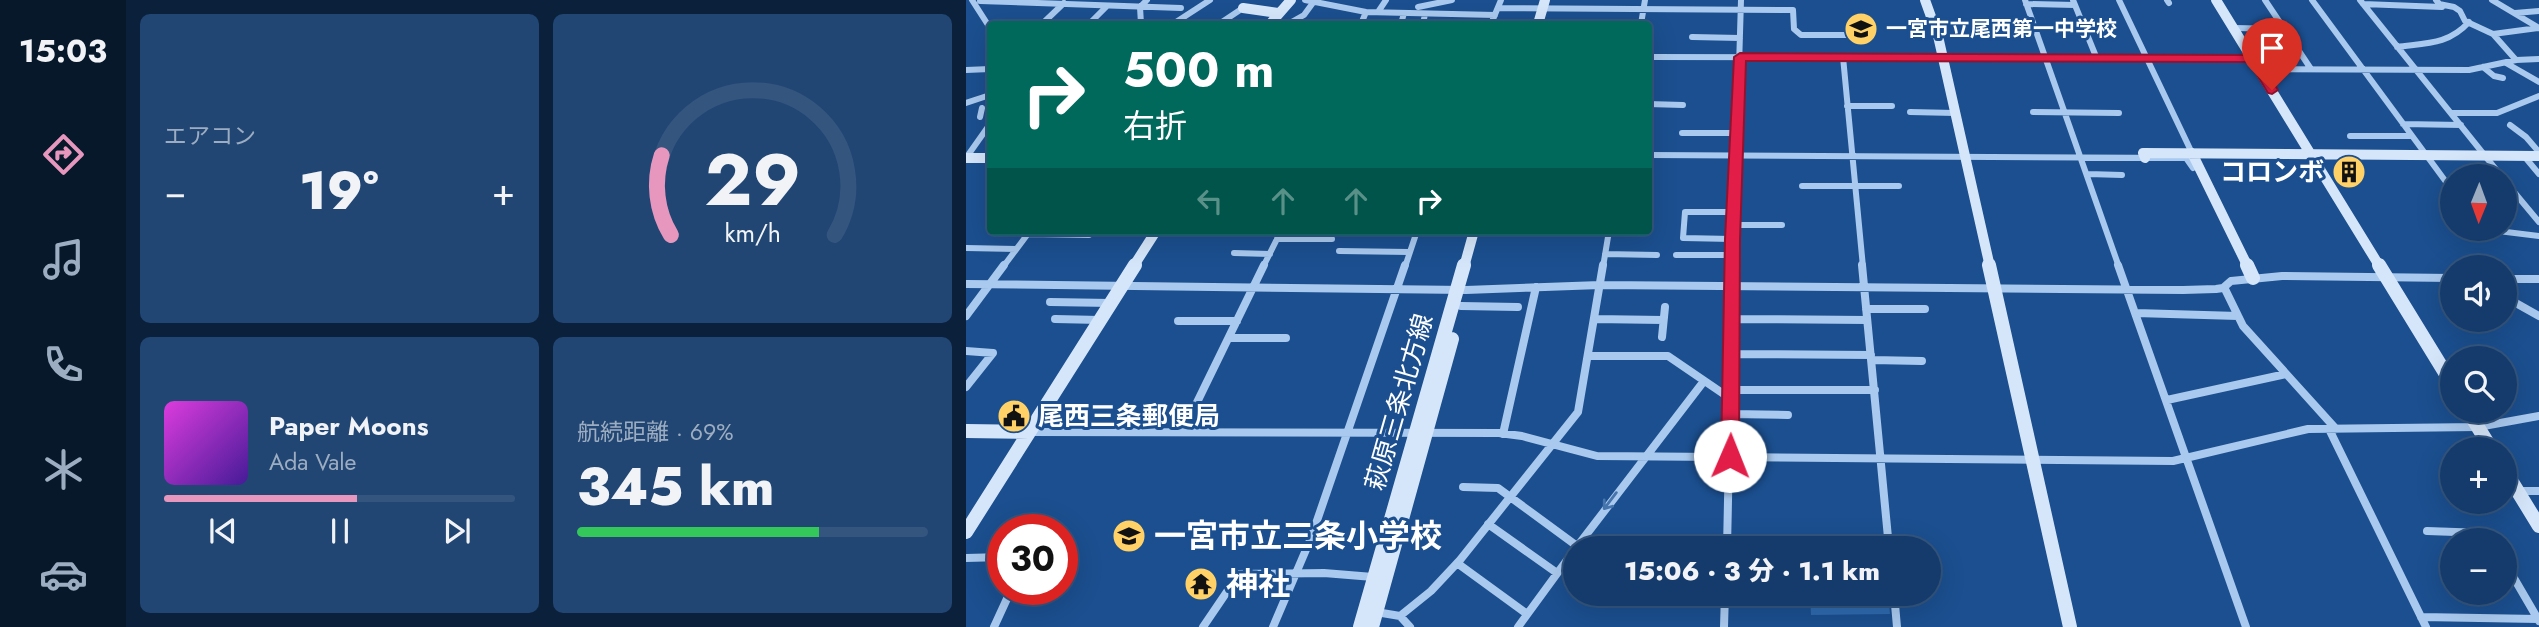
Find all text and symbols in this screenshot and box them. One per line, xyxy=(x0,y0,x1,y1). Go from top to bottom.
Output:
school or university icon: 一宮市立尾西第一中学校 xyxy=(1842,10,1880,48)
place label: 一宮市立尾西第一中学校 xyxy=(1886,14,2117,44)
pin xyxy=(2242,18,2302,90)
text: 15:03 xyxy=(19,28,107,74)
icon: arrive xyxy=(2253,29,2291,67)
text: 500 m xyxy=(1123,35,1274,105)
icon: right xyxy=(1008,49,1099,140)
text: 右折 xyxy=(1123,103,1187,149)
text: エアコン xyxy=(164,119,256,153)
text: 29 xyxy=(704,127,801,232)
icon: directions xyxy=(39,130,88,179)
text: 19° xyxy=(299,153,379,229)
place label: コロンボ xyxy=(2220,153,2324,191)
building icon: コロンボ xyxy=(2330,153,2368,191)
text: − xyxy=(164,164,186,219)
text: + xyxy=(492,164,515,219)
north arrow xyxy=(2440,164,2516,242)
map controls xyxy=(2440,164,2517,605)
icon: left xyxy=(1191,182,1229,220)
icon: ahead xyxy=(1264,182,1302,220)
icon: ahead xyxy=(1337,182,1375,220)
icon: right xyxy=(1410,182,1448,220)
text: km/h xyxy=(724,214,781,250)
icon: music xyxy=(39,235,88,284)
button: sound xyxy=(2440,255,2517,332)
street label: 萩原三条北方線 xyxy=(1356,309,1442,495)
icon: phone xyxy=(39,340,88,389)
button: search xyxy=(2440,346,2517,423)
public building icon: 尾西三条郵便局 xyxy=(995,397,1033,435)
place label: 尾西三条郵便局 xyxy=(1038,397,1220,435)
text: Paper Moons xyxy=(269,407,429,445)
text: 航続距離 · 69% xyxy=(577,415,733,449)
position arrow xyxy=(1693,419,1767,493)
button: + xyxy=(2440,437,2517,514)
icon: climate xyxy=(39,445,88,494)
text: Ada Vale xyxy=(269,445,356,479)
text: 345 km xyxy=(577,449,774,525)
one-way arrow xyxy=(1603,492,1618,510)
icon: previous xyxy=(204,512,242,550)
icon: pause xyxy=(321,512,359,550)
icon: next xyxy=(438,512,476,550)
place label: 一宮市立三条小学校 xyxy=(1154,513,1442,559)
speed limit sign: 30 xyxy=(987,514,1078,605)
school or university icon: 一宮市立三条小学校 xyxy=(1110,517,1148,555)
button: − xyxy=(2440,528,2517,605)
icon: car xyxy=(39,550,88,599)
text: 15:06 · 3 分 · 1.1 km xyxy=(1624,552,1880,590)
place label: 神社 xyxy=(1226,561,1290,607)
temple icon: 神社 xyxy=(1182,565,1220,603)

